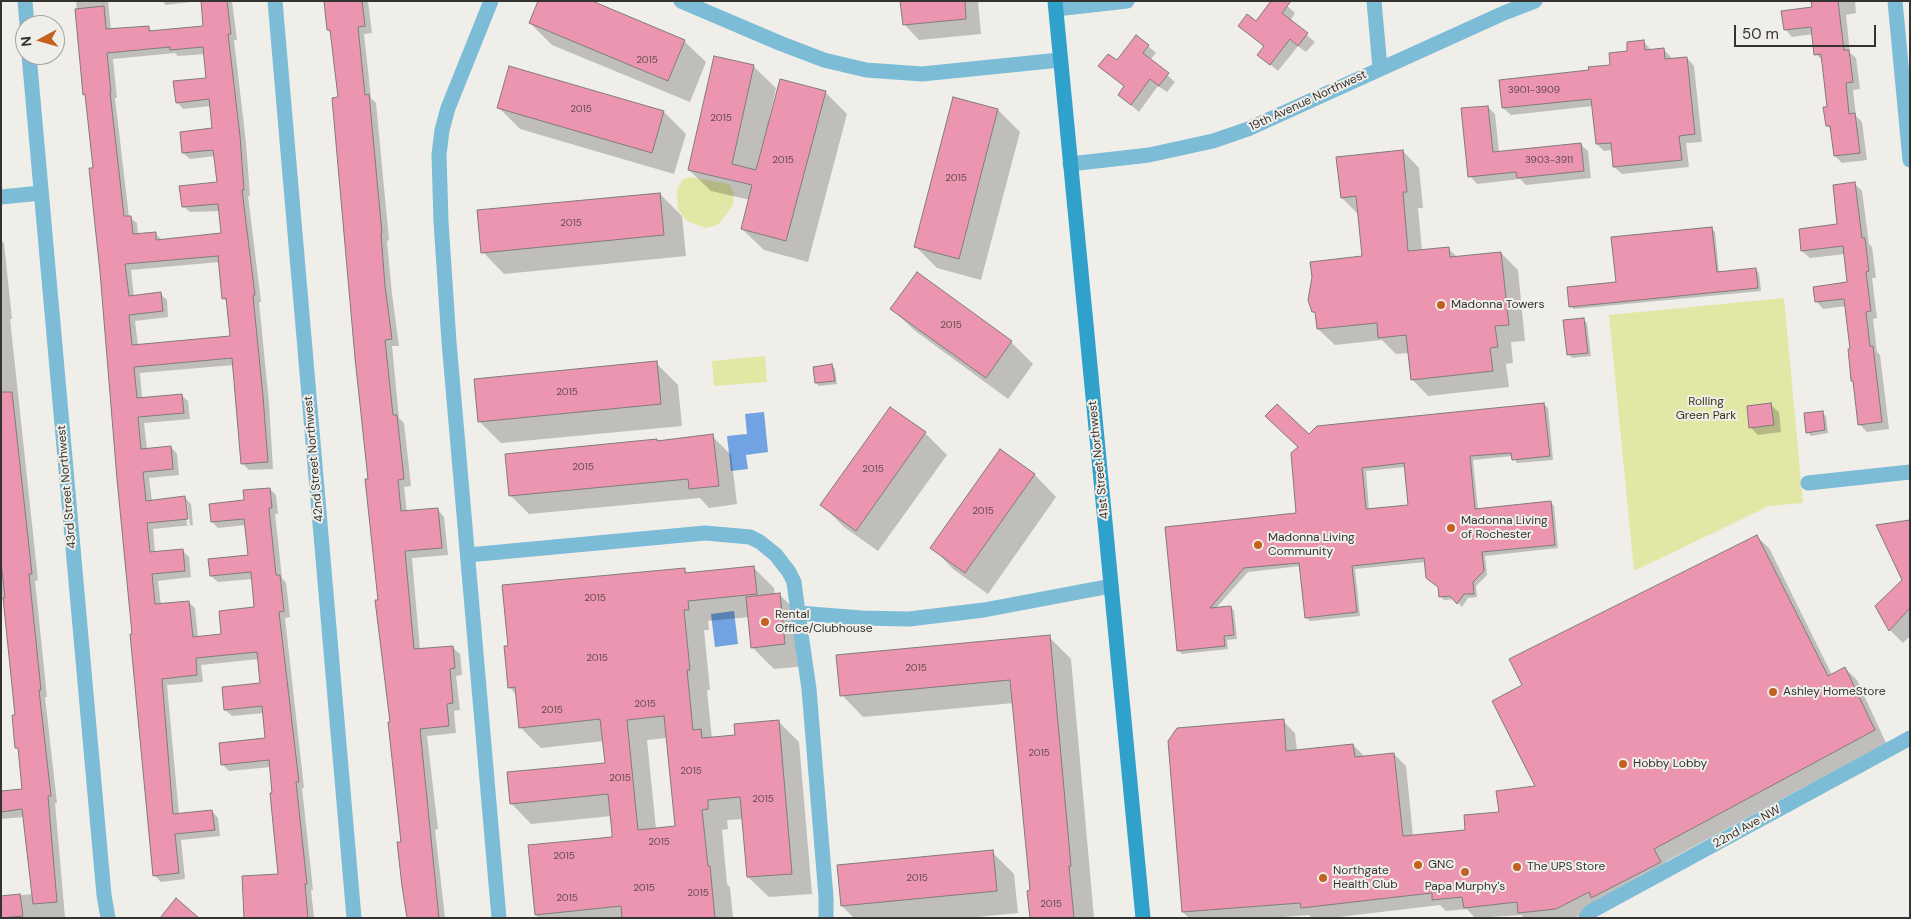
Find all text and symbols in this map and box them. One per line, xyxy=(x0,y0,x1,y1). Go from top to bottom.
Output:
north arrow xyxy=(15,15,65,65)
scale bar xyxy=(1736,15,1878,47)
text: 50 m xyxy=(1742,24,1779,44)
text: N xyxy=(17,35,36,47)
house number: 2015 xyxy=(636,54,658,66)
street label: 19th Avenue Northwest xyxy=(1247,67,1369,135)
house number: 3901-3909 xyxy=(1508,84,1560,96)
house number: 2015 xyxy=(570,103,592,115)
house number: 2015 xyxy=(710,112,732,124)
house number: 2015 xyxy=(772,154,794,166)
house number: 3903-3911 xyxy=(1525,154,1573,166)
house number: 2015 xyxy=(945,172,967,184)
house number: 2015 xyxy=(560,217,582,229)
place label: Madonna Towers xyxy=(1451,298,1545,312)
marker: Madonna Towers xyxy=(1435,299,1447,311)
house number: 2015 xyxy=(940,319,962,331)
house number: 2015 xyxy=(556,386,578,398)
street label: 42nd Street Northwest xyxy=(301,395,327,523)
park label: Rolling Green Park xyxy=(1676,395,1736,423)
street label: 41st Street Northwest xyxy=(1086,400,1112,520)
street label: 43rd Street Northwest xyxy=(54,425,80,549)
house number: 2015 xyxy=(572,461,594,473)
house number: 2015 xyxy=(862,463,884,475)
house number: 2015 xyxy=(972,505,994,517)
place label: Madonna Living of Rochester xyxy=(1461,514,1548,542)
marker: Madonna Living of Rochester xyxy=(1445,522,1457,534)
place label: Madonna Living Community xyxy=(1268,531,1355,559)
marker: Madonna Living Community xyxy=(1252,539,1264,551)
house number: 2015 xyxy=(584,592,606,604)
place label: Rental Office/Clubhouse xyxy=(775,608,873,636)
marker: Rental Office/Clubhouse xyxy=(759,616,771,628)
house number: 2015 xyxy=(586,652,608,664)
house number: 2015 xyxy=(905,662,927,674)
place label: Ashley HomeStore xyxy=(1783,685,1885,699)
marker: Ashley HomeStore xyxy=(1767,686,1779,698)
house number: 2015 xyxy=(634,698,656,710)
house number: 2015 xyxy=(541,704,563,716)
house number: 2015 xyxy=(1028,747,1050,759)
place label: Hobby Lobby xyxy=(1633,757,1707,771)
marker: Hobby Lobby xyxy=(1617,758,1629,770)
house number: 2015 xyxy=(680,765,702,777)
house number: 2015 xyxy=(609,772,631,784)
house number: 2015 xyxy=(752,793,774,805)
street label: 22nd Ave NW xyxy=(1711,803,1783,851)
house number: 2015 xyxy=(648,836,670,848)
house number: 2015 xyxy=(553,850,575,862)
place label: GNC xyxy=(1428,858,1454,872)
marker: GNC xyxy=(1412,859,1424,871)
place label: The UPS Store xyxy=(1527,860,1605,874)
marker: The UPS Store xyxy=(1511,861,1523,873)
place label: Northgate Health Club xyxy=(1333,864,1398,892)
marker: Papa Murphy's xyxy=(1459,866,1471,878)
house number: 2015 xyxy=(906,872,928,884)
marker: Northgate Health Club xyxy=(1317,872,1329,884)
place label: Papa Murphy's xyxy=(1425,880,1505,894)
house number: 2015 xyxy=(633,882,655,894)
house number: 2015 xyxy=(687,887,709,899)
house number: 2015 xyxy=(556,892,578,904)
house number: 2015 xyxy=(1040,898,1062,910)

